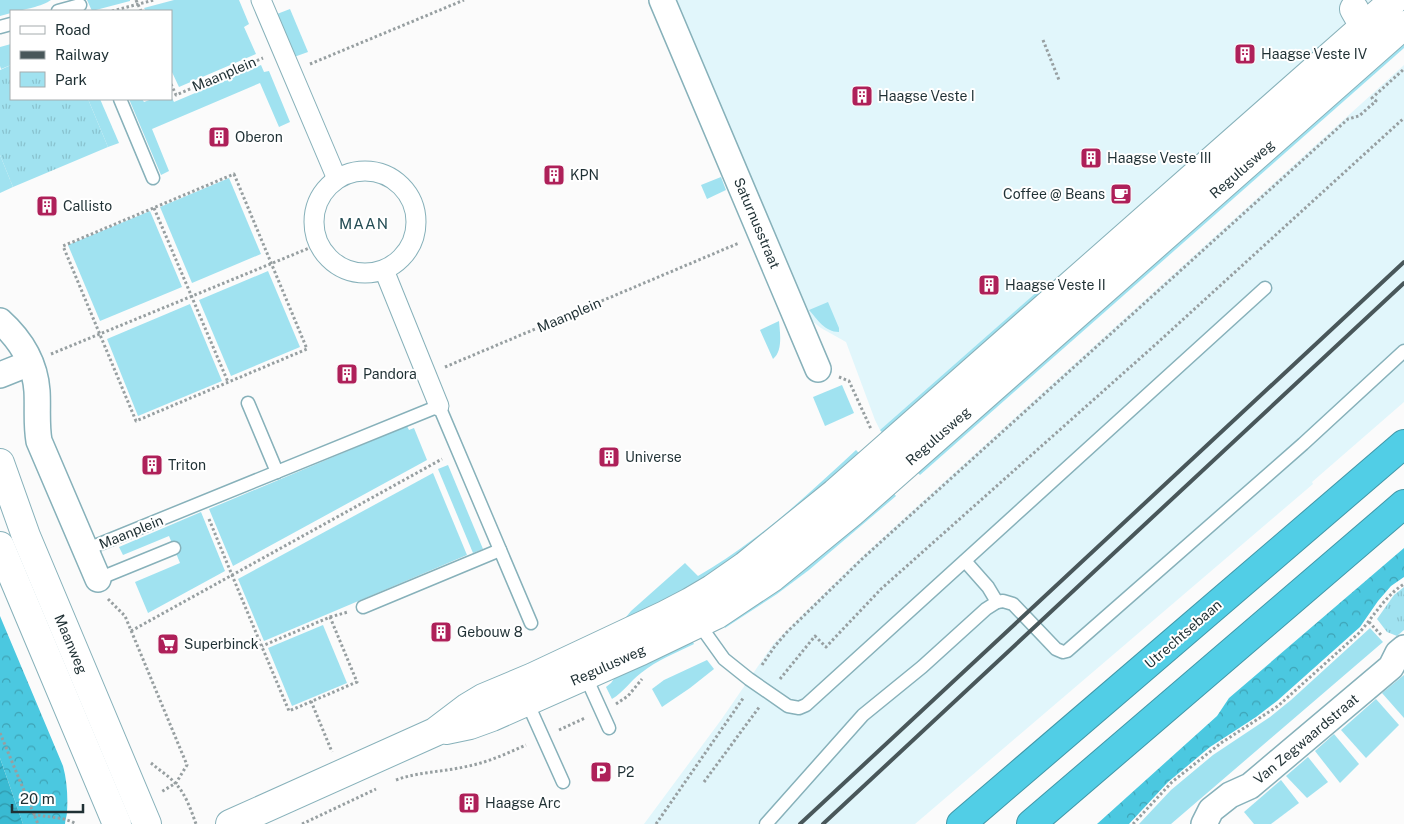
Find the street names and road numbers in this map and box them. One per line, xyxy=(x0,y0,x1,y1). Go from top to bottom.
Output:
street label: Maanplein xyxy=(190,53,258,95)
street label: Regulusweg xyxy=(1206,136,1278,201)
street label: Saturnusstraat xyxy=(731,175,783,271)
street label: Maanplein xyxy=(535,294,603,336)
street label: Regulusweg xyxy=(902,403,974,468)
street label: Maanplein xyxy=(97,512,165,552)
street label: Utrechtsebaan xyxy=(1141,596,1225,672)
street label: Maanweg xyxy=(51,612,91,676)
street label: Regulusweg xyxy=(568,641,648,689)
street label: Van Zegwaardstraat xyxy=(1251,691,1361,787)

